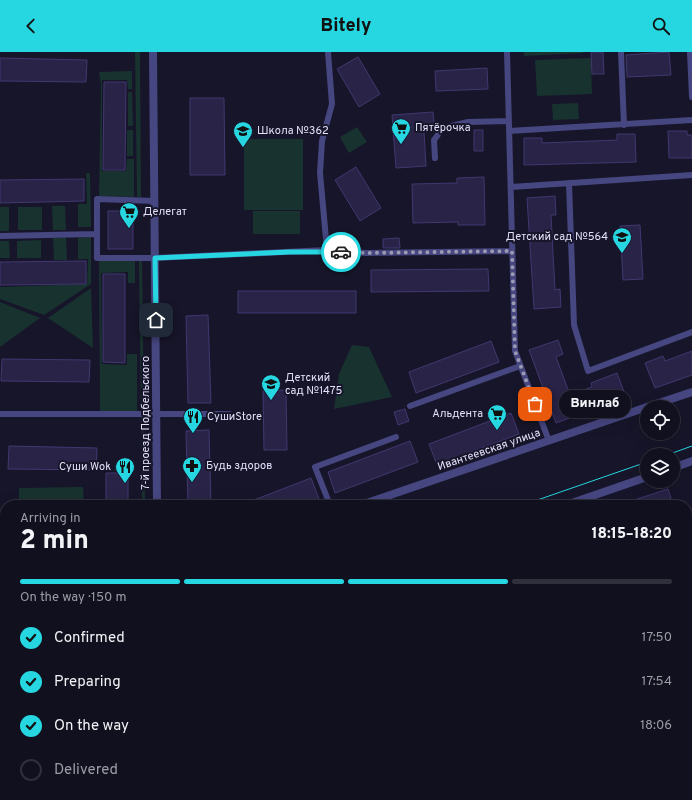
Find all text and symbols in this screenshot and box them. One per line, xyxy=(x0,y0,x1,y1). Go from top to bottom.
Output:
icon: back xyxy=(20,15,42,37)
text: Bitely xyxy=(321,15,371,38)
icon: search xyxy=(650,15,672,37)
supermarket icon: Пятёрочка xyxy=(390,117,412,145)
school or university icon: Школа №362 xyxy=(232,120,254,148)
place label: Пятёрочка xyxy=(415,121,471,135)
place label: Школа №362 xyxy=(257,124,329,138)
supermarket icon: Делегат xyxy=(118,201,140,229)
place label: Делегат xyxy=(143,205,187,219)
school or university icon: Детский сад №564 xyxy=(611,226,633,254)
place label: Детский сад №564 xyxy=(506,230,608,244)
courier xyxy=(321,232,361,272)
icon: car xyxy=(330,241,352,263)
pin xyxy=(139,303,173,337)
icon: home xyxy=(145,309,167,331)
street label: 7-й проезд Подбельского xyxy=(139,356,153,490)
place label: Детский сад №1475 xyxy=(285,371,343,398)
school or university icon: Детский сад №1475 xyxy=(260,373,282,401)
pin xyxy=(518,387,552,421)
callout: Винлаб xyxy=(559,390,631,418)
icon: bag xyxy=(524,393,546,415)
text: Винлаб xyxy=(570,396,620,412)
map controls xyxy=(640,400,680,488)
button: locate xyxy=(640,400,680,440)
supermarket icon: Альдента xyxy=(486,403,508,431)
restaurant icon: СушиStore xyxy=(182,406,204,434)
place label: Альдента xyxy=(432,407,483,421)
place label: СушиStore xyxy=(207,410,262,424)
street label: Ивантеевская улица xyxy=(436,426,542,474)
button: layers xyxy=(640,448,680,488)
pharmacy icon: Будь здоров xyxy=(181,455,203,483)
restaurant icon: Суши Wok xyxy=(114,456,136,484)
place label: Будь здоров xyxy=(206,459,272,473)
place label: Суши Wok xyxy=(59,460,111,474)
text: Arriving in xyxy=(20,511,81,527)
text: 2 min xyxy=(20,525,89,558)
text: 18:15–18:20 xyxy=(591,525,672,544)
text: On the way · 150 m xyxy=(20,590,126,606)
icon: check xyxy=(20,627,42,649)
text: Confirmed xyxy=(54,629,125,648)
text: 17:50 xyxy=(642,630,672,646)
icon: check xyxy=(20,671,42,693)
text: Preparing xyxy=(54,673,121,692)
text: 17:54 xyxy=(642,674,672,690)
icon: check xyxy=(20,715,42,737)
text: On the way xyxy=(54,717,129,736)
text: 18:06 xyxy=(640,718,672,734)
text: Delivered xyxy=(54,761,118,780)

